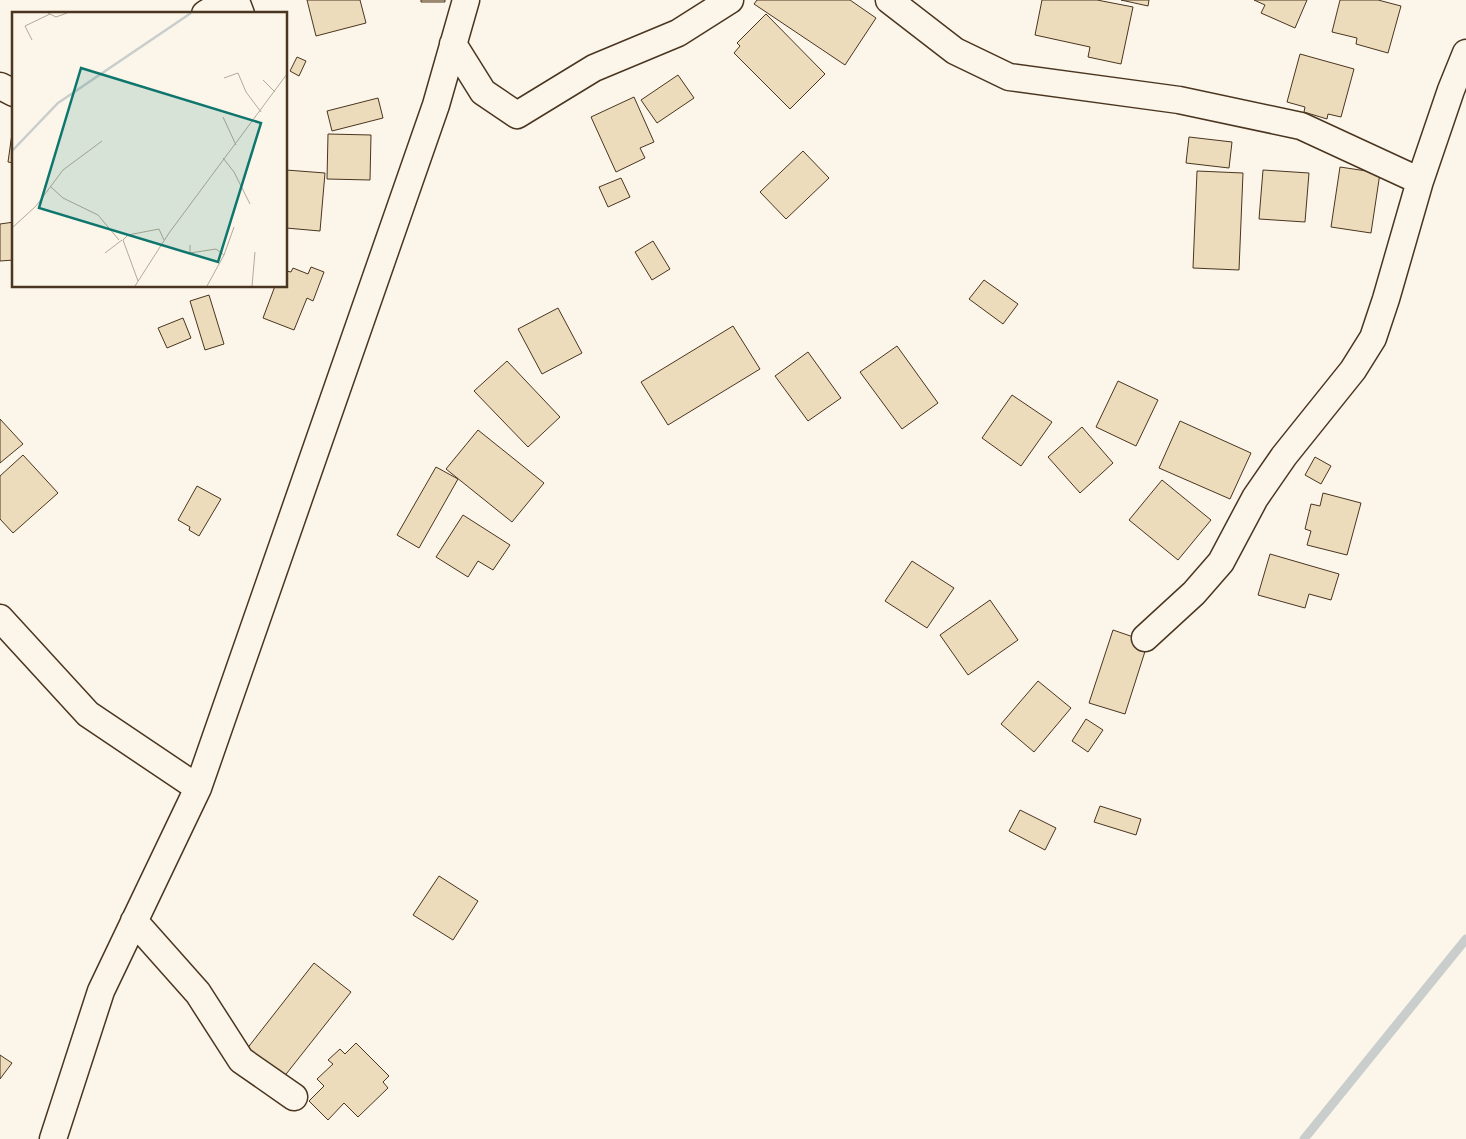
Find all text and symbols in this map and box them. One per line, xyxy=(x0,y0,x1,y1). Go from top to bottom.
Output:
inset map xyxy=(12,12,288,288)

